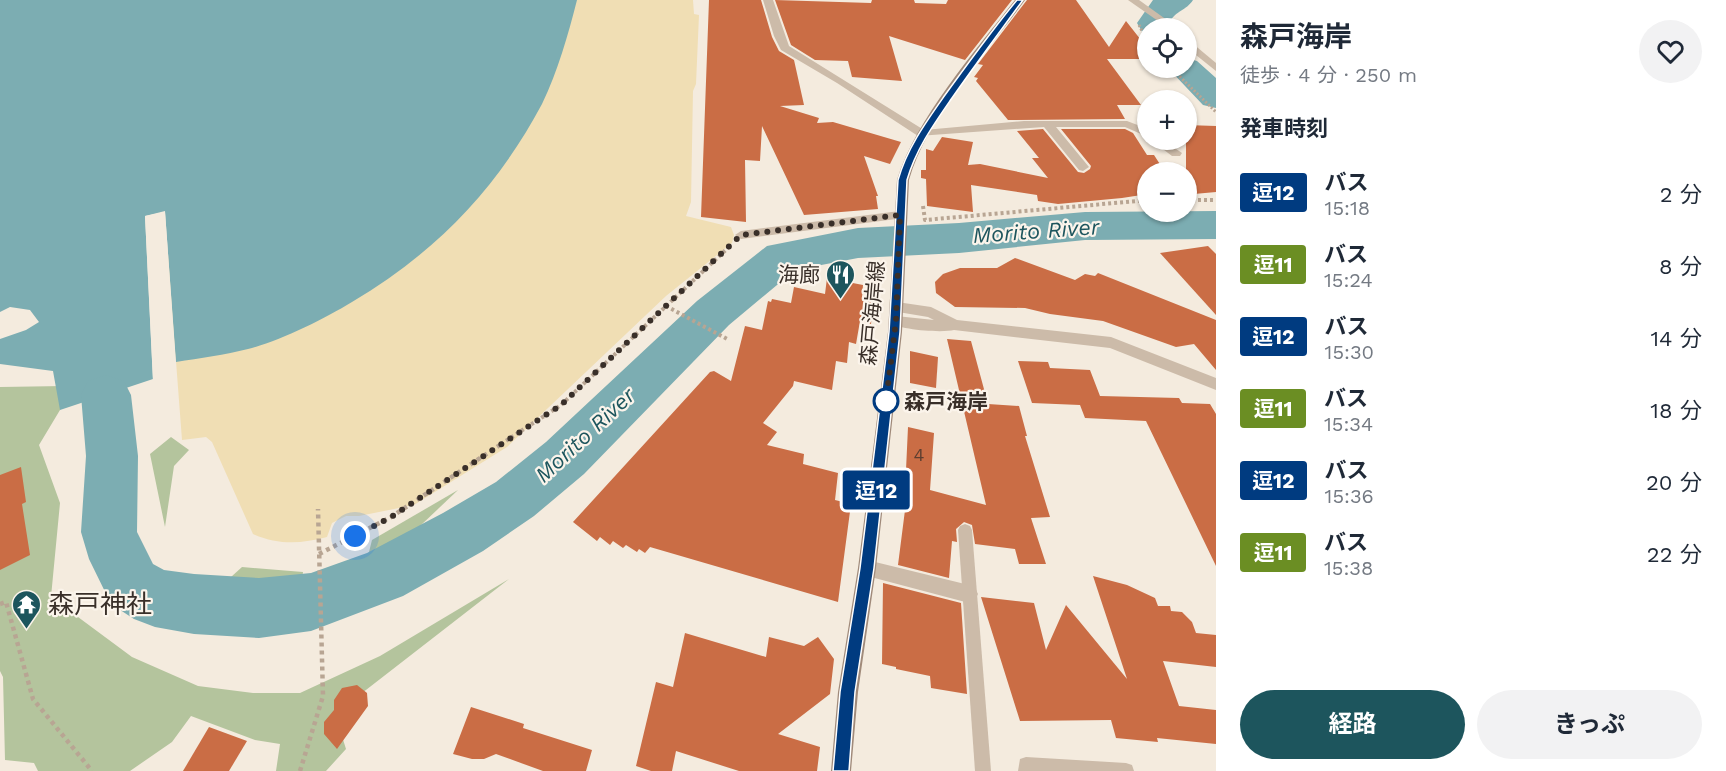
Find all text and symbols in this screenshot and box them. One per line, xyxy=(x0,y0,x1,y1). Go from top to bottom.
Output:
map controls xyxy=(1137,18,1197,222)
button: locate xyxy=(1137,18,1197,78)
text: 森戸海岸 xyxy=(1240,20,1352,53)
button: heart xyxy=(1639,20,1702,83)
text: 徒歩 · 4 分 · 250 m xyxy=(1240,63,1417,87)
button: + xyxy=(1137,90,1197,150)
text: 発車時刻 xyxy=(1240,116,1328,141)
button: − xyxy=(1137,162,1197,222)
text: バス xyxy=(1325,170,1369,195)
text: 逗12 xyxy=(1252,180,1295,205)
text: 2 分 xyxy=(1660,182,1702,207)
text: 15:18 xyxy=(1325,196,1370,220)
water label: Morito River xyxy=(972,214,1102,248)
text: バス xyxy=(1324,242,1368,267)
text: 逗11 xyxy=(1253,252,1293,277)
text: 8 分 xyxy=(1659,254,1702,279)
restaurant icon: 海廊 xyxy=(825,258,857,300)
street label: 森戸海岸線 xyxy=(855,260,889,366)
place label: 海廊 xyxy=(778,262,820,287)
text: 15:24 xyxy=(1324,268,1373,292)
text: バス xyxy=(1325,314,1369,339)
text: 逗12 xyxy=(1252,324,1295,349)
text: 14 分 xyxy=(1650,326,1702,351)
text: 15:30 xyxy=(1325,340,1374,364)
water label: Morito River xyxy=(530,382,641,487)
text: バス xyxy=(1324,386,1368,411)
marker: 森戸海岸 xyxy=(873,388,899,414)
place label: 森戸海岸 xyxy=(904,389,988,414)
text: 逗11 xyxy=(1253,396,1293,421)
text: 18 分 xyxy=(1650,398,1702,423)
text: 15:34 xyxy=(1324,412,1373,436)
house number: 4 xyxy=(914,444,925,465)
text: バス xyxy=(1325,458,1369,483)
text: 逗12 xyxy=(1252,468,1295,493)
line badge: 逗12 xyxy=(842,470,910,510)
text: 20 分 xyxy=(1646,470,1702,495)
text: 逗12 xyxy=(855,478,897,503)
text: 15:36 xyxy=(1325,484,1374,508)
your location xyxy=(340,521,370,551)
text: バス xyxy=(1324,530,1368,555)
text: 逗11 xyxy=(1253,540,1293,565)
text: 22 分 xyxy=(1647,542,1702,567)
text: 15:38 xyxy=(1324,556,1373,580)
temple icon: 森戸神社 xyxy=(11,588,43,630)
place label: 森戸神社 xyxy=(48,589,152,619)
button: 経路 xyxy=(1240,690,1465,759)
button: きっぷ xyxy=(1477,690,1702,759)

